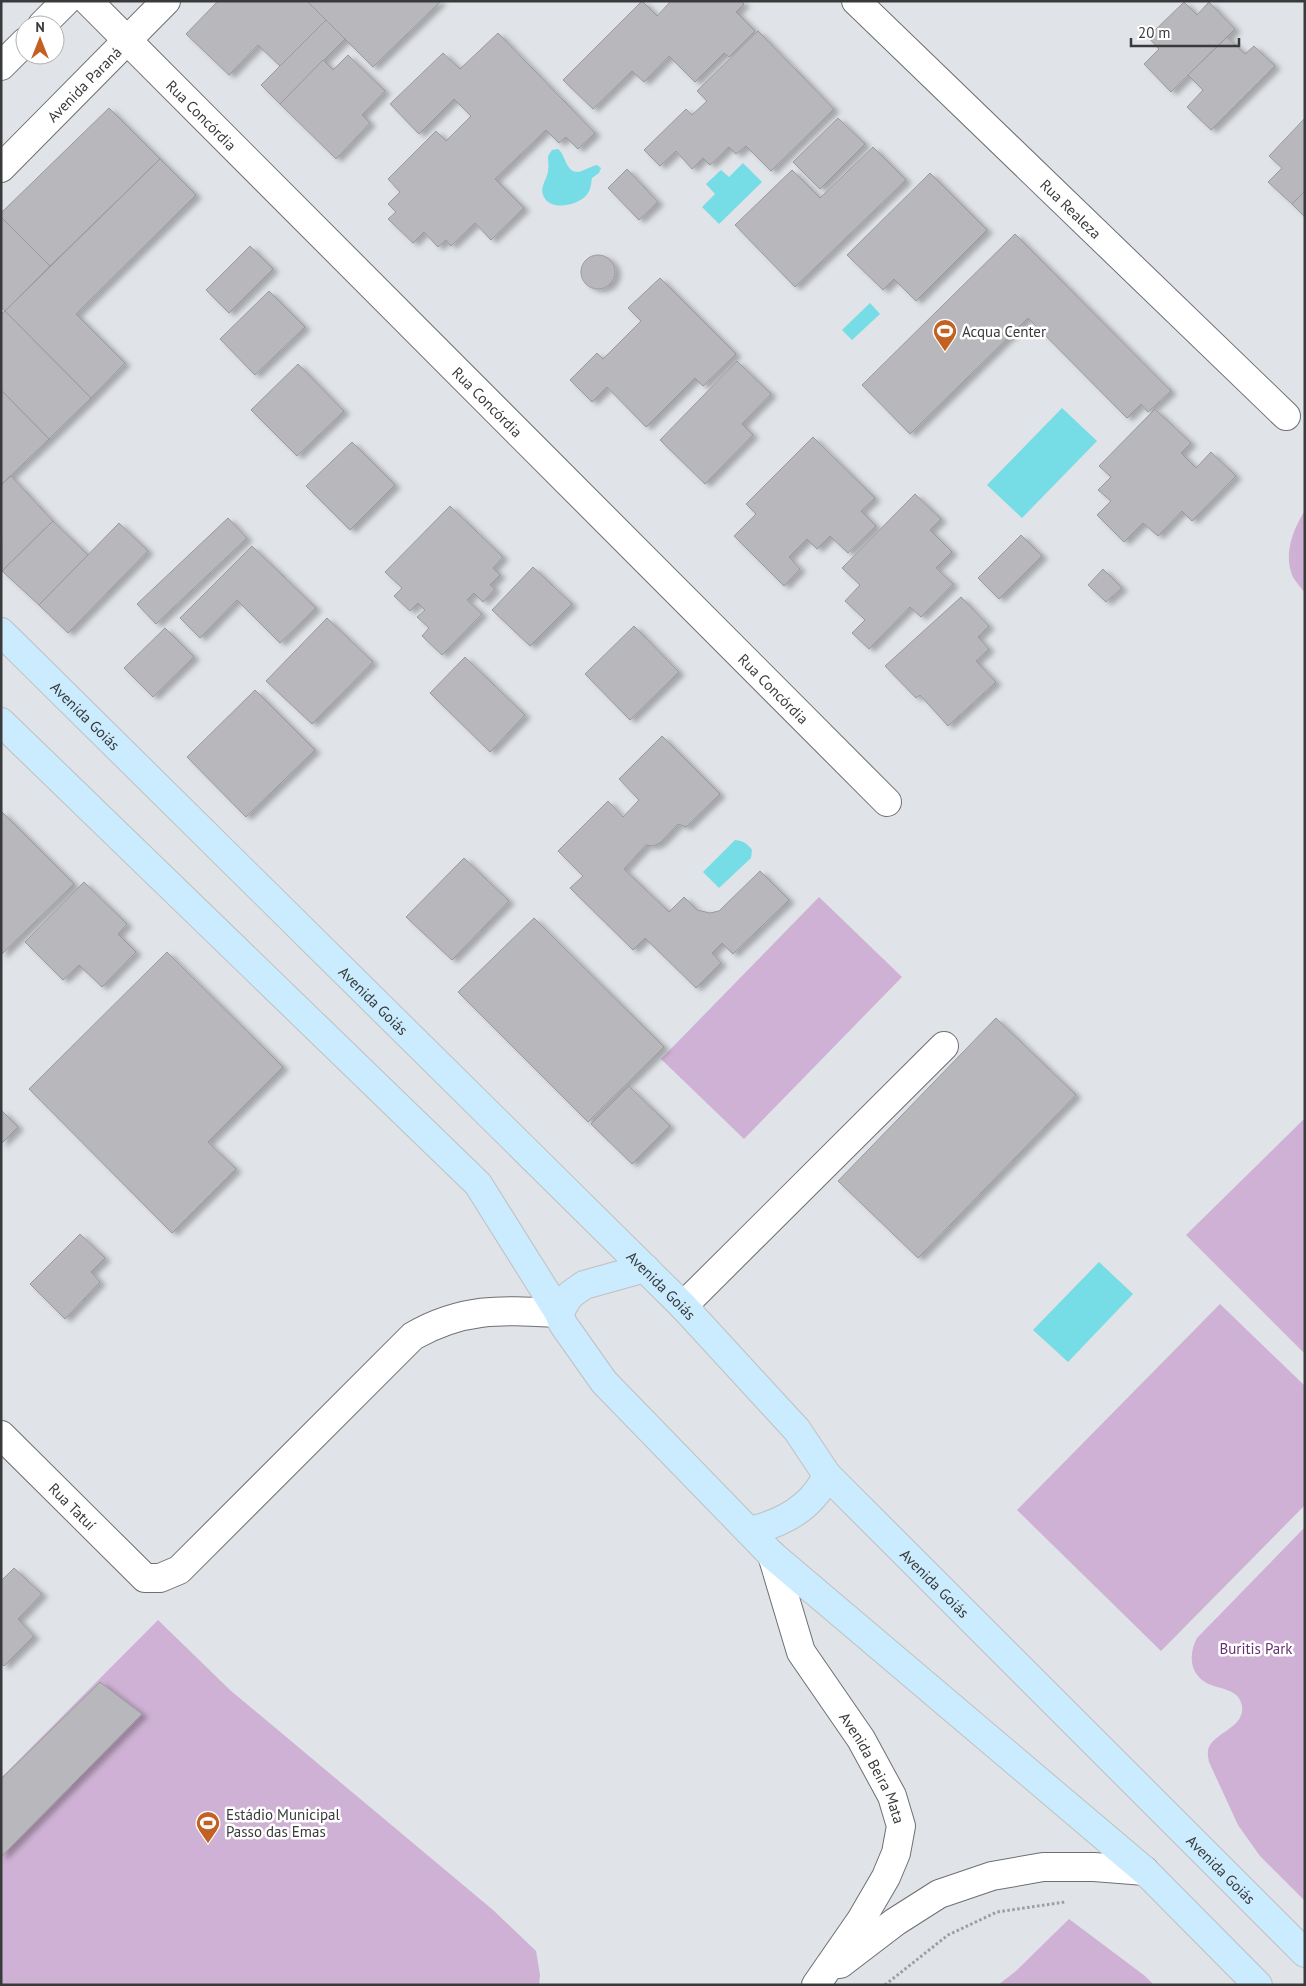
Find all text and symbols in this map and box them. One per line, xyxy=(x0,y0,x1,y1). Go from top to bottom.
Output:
north arrow xyxy=(15,15,65,65)
scale bar xyxy=(1131,15,1238,47)
text: N xyxy=(35,18,45,36)
text: 20 m xyxy=(1138,23,1171,42)
street label: Avenida Paraná xyxy=(43,42,125,126)
street label: Rua Concórdia xyxy=(163,76,241,154)
street label: Rua Realeza xyxy=(1037,175,1106,242)
sports icon: Acqua Center xyxy=(932,318,958,352)
place label: Acqua Center xyxy=(962,322,1046,341)
street label: Rua Concórdia xyxy=(449,363,527,441)
street label: Rua Concórdia xyxy=(735,649,813,728)
street label: Avenida Goiás xyxy=(47,677,124,754)
street label: Avenida Goiás xyxy=(335,962,412,1039)
street label: Avenida Goiás xyxy=(623,1247,700,1324)
street label: Rua Tatuí xyxy=(45,1479,100,1534)
street label: Avenida Goiás xyxy=(896,1544,973,1621)
park label: Buritis Park xyxy=(1220,1639,1293,1658)
street label: Avenida Beira Mata xyxy=(836,1708,909,1826)
place label: Estádio Municipal Passo das Emas xyxy=(226,1805,341,1841)
sports icon: Estádio Municipal Passo das Emas xyxy=(195,1810,221,1844)
street label: Avenida Goiás xyxy=(1183,1831,1260,1908)

